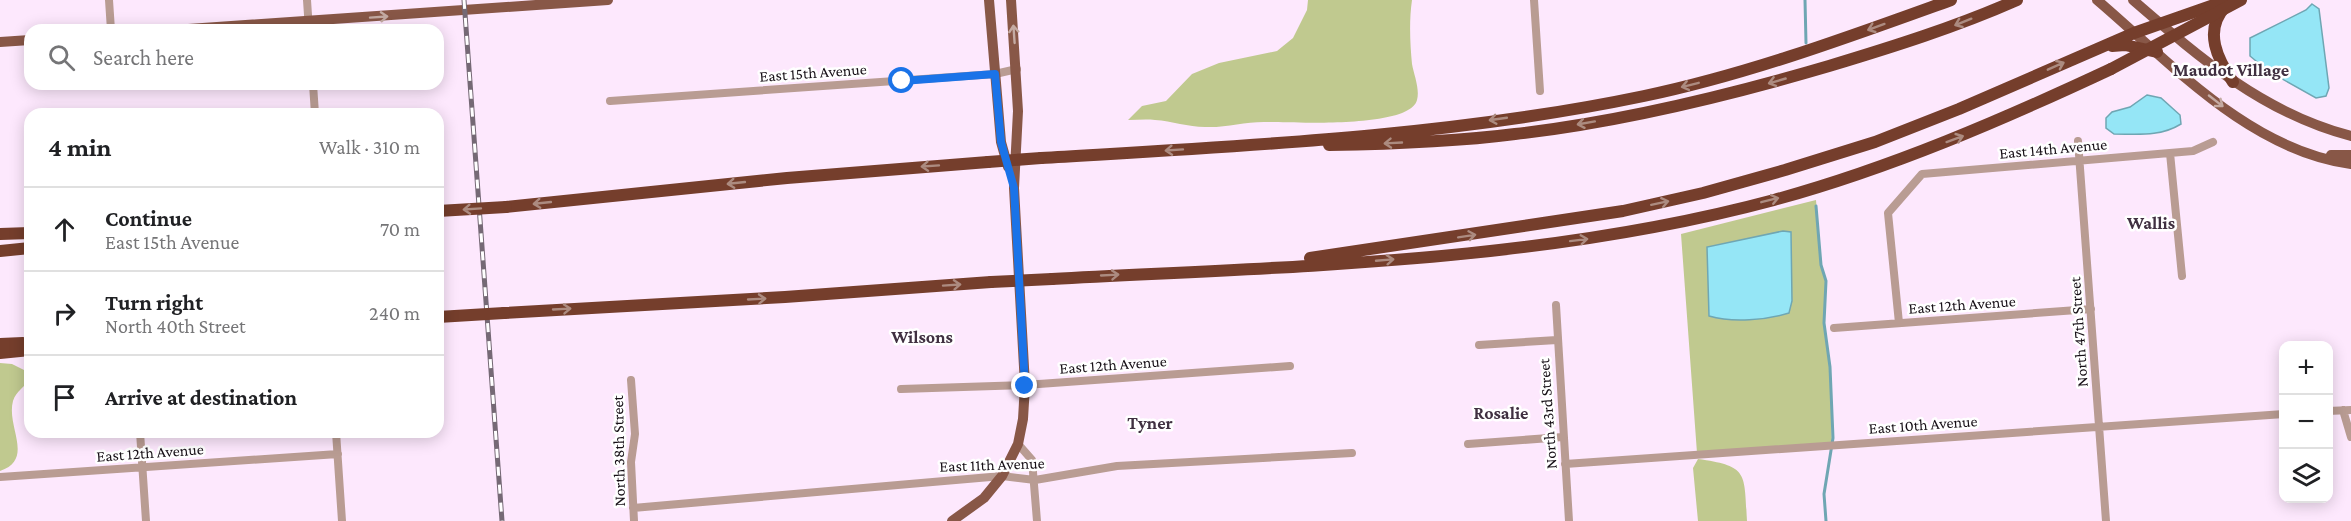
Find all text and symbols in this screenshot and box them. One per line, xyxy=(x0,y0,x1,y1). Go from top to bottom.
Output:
one-way arrow xyxy=(368,11,388,22)
one-way arrow xyxy=(1954,17,1972,28)
one-way arrow xyxy=(1868,23,1886,34)
search box xyxy=(24,24,444,90)
one-way arrow xyxy=(1008,25,1019,45)
icon: search xyxy=(45,41,78,74)
text: Search here xyxy=(93,45,194,70)
street label: East 15th Avenue xyxy=(759,60,867,85)
one-way arrow xyxy=(2047,60,2065,71)
district label: Maudot Village xyxy=(2173,60,2289,80)
route start xyxy=(888,67,914,93)
one-way arrow xyxy=(1768,76,1787,87)
one-way arrow xyxy=(1681,79,1700,91)
one-way arrow xyxy=(2207,94,2223,107)
one-way arrow xyxy=(1489,114,1509,125)
one-way arrow xyxy=(1577,118,1597,129)
one-way arrow xyxy=(1945,132,1964,143)
text: 4 min xyxy=(48,133,112,162)
street label: East 14th Avenue xyxy=(1998,135,2108,162)
text: Walk · 310 m xyxy=(319,136,420,158)
one-way arrow xyxy=(1383,138,1403,149)
one-way arrow xyxy=(1164,145,1184,156)
one-way arrow xyxy=(920,161,940,172)
one-way arrow xyxy=(726,178,746,189)
one-way arrow xyxy=(1760,194,1779,206)
one-way arrow xyxy=(1649,197,1669,208)
one-way arrow xyxy=(532,198,552,209)
one-way arrow xyxy=(462,204,482,215)
text: Continue xyxy=(105,206,192,231)
icon: ahead xyxy=(48,213,81,246)
district label: Wallis xyxy=(2126,213,2175,233)
text: 70 m xyxy=(380,218,420,240)
one-way arrow xyxy=(1457,230,1477,241)
text: East 15th Avenue xyxy=(105,231,239,253)
one-way arrow xyxy=(1569,234,1589,245)
one-way arrow xyxy=(1375,254,1395,265)
one-way arrow xyxy=(1099,270,1119,281)
street label: North 47th Street xyxy=(2066,276,2091,388)
one-way arrow xyxy=(941,279,961,290)
text: Turn right xyxy=(105,290,203,315)
street label: East 12th Avenue xyxy=(1908,292,2016,317)
one-way arrow xyxy=(747,293,767,304)
icon: right xyxy=(48,297,81,330)
text: 240 m xyxy=(369,302,420,324)
one-way arrow xyxy=(552,304,572,315)
text: North 40th Street xyxy=(105,315,246,337)
district label: Wilsons xyxy=(890,327,953,347)
map controls xyxy=(2279,341,2333,503)
button: + xyxy=(2279,341,2333,395)
street label: East 12th Avenue xyxy=(1059,352,1167,377)
street label: North 43rd Street xyxy=(1535,357,1560,470)
route end xyxy=(1011,372,1037,398)
icon: arrive xyxy=(48,381,81,414)
text: Arrive at destination xyxy=(105,385,297,410)
street label: North 38th Street xyxy=(609,394,628,507)
button: − xyxy=(2279,395,2333,449)
district label: Rosalie xyxy=(1474,403,1528,423)
street label: East 10th Avenue xyxy=(1868,412,1978,437)
district label: Tyner xyxy=(1127,413,1173,433)
street label: East 12th Avenue xyxy=(96,440,204,465)
button: layers xyxy=(2279,449,2333,503)
street label: East 11th Avenue xyxy=(939,454,1045,475)

